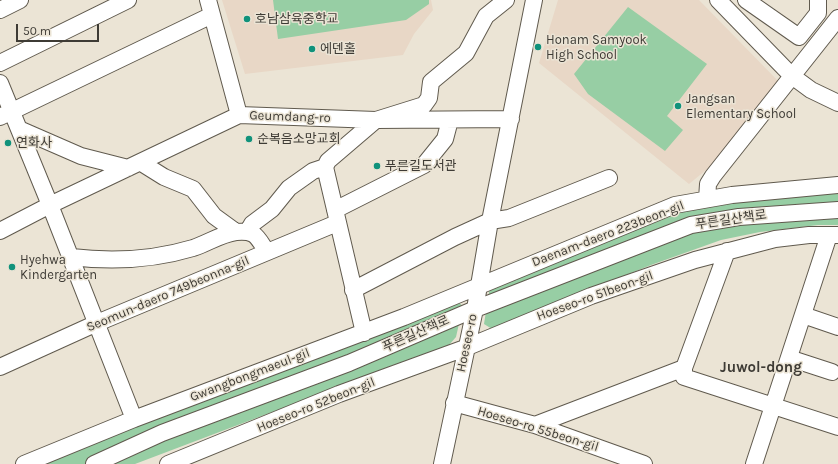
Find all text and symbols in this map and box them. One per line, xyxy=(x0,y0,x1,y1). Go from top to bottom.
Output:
place label: 호남삼육중학교 xyxy=(255,11,339,27)
marker: 호남삼육중학교 xyxy=(242,14,252,24)
scale bar xyxy=(18,16,101,42)
text: 50 m xyxy=(23,24,51,38)
place label: Honam Samyook High School xyxy=(546,32,647,63)
place label: 에덴홀 xyxy=(320,41,356,57)
marker: Honam Samyook High School xyxy=(533,42,543,52)
marker: 에덴홀 xyxy=(307,44,317,54)
place label: Jangsan Elementary School xyxy=(686,91,796,122)
marker: Jangsan Elementary School xyxy=(673,101,683,111)
street label: Geumdang-ro xyxy=(249,108,331,126)
place label: 순복음소망교회 xyxy=(257,131,341,147)
marker: 순복음소망교회 xyxy=(244,134,254,144)
place label: 연화사 xyxy=(16,135,52,151)
marker: 연화사 xyxy=(3,138,13,148)
place label: 푸른길도서관 xyxy=(385,158,457,174)
marker: 푸른길도서관 xyxy=(372,161,382,171)
street label: Daenam-daero 223beon-gil xyxy=(530,198,686,270)
street label: 푸른길산책로 xyxy=(694,207,768,233)
place label: Hyehwa Kindergarten xyxy=(20,252,97,283)
street label: Seomun-daero 749beonna-gil xyxy=(84,253,252,335)
marker: Hyehwa Kindergarten xyxy=(7,262,17,272)
street label: Hoeseo-ro 51beon-gil xyxy=(535,268,655,324)
street label: 푸른길산책로 xyxy=(380,312,452,356)
street label: Hoeseo-ro xyxy=(453,312,481,374)
street label: Gwangbongmaeul-gil xyxy=(188,345,312,405)
district label: Juwol-dong xyxy=(720,359,802,377)
street label: Hoeseo-ro 52beon-gil xyxy=(255,374,377,436)
street label: Hoeseo-ro 55beon-gil xyxy=(476,403,600,455)

